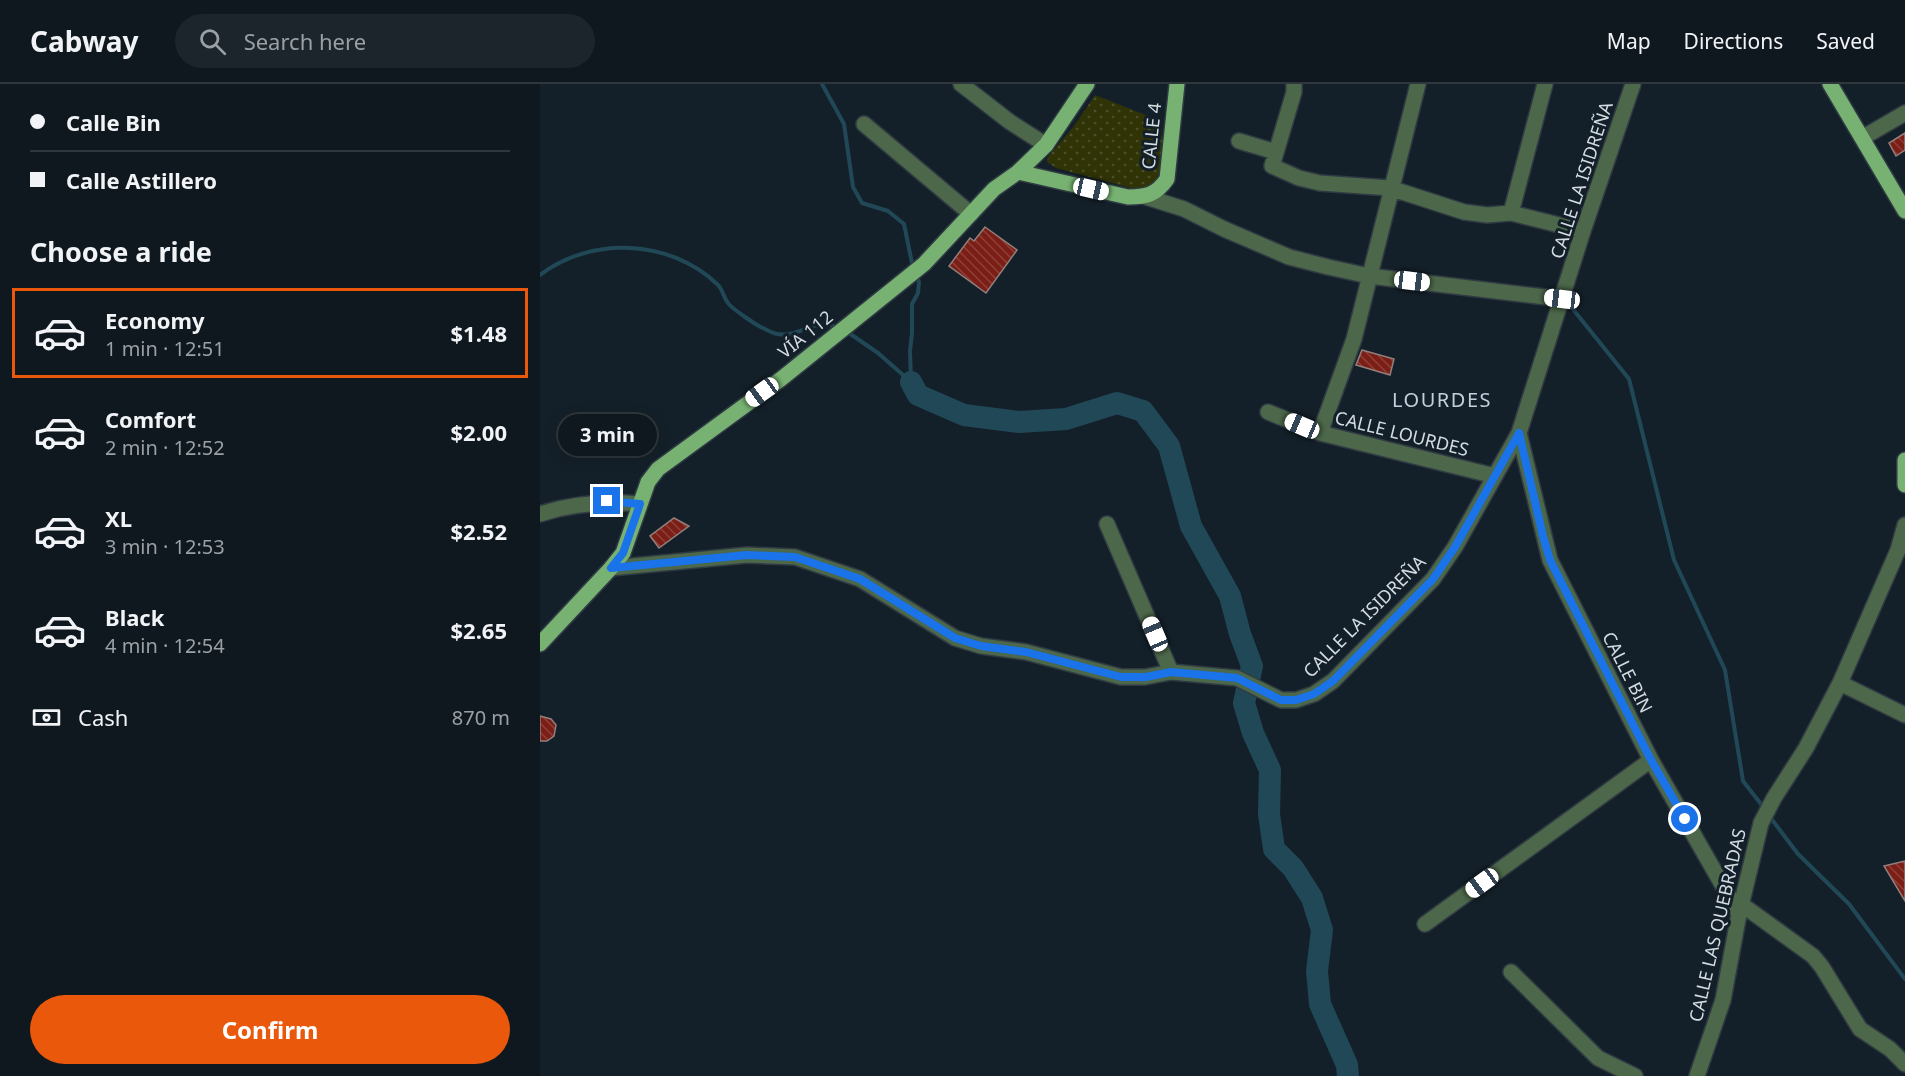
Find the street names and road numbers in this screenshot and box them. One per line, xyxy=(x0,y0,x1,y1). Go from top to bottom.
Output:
street label: CALLE LA ISIDREÑA xyxy=(1544,98,1618,262)
street label: CALLE 4 xyxy=(1136,102,1166,170)
street label: VÍA 112 xyxy=(773,305,837,363)
street label: CALLE LOURDES xyxy=(1333,405,1471,461)
street label: CALLE LA ISIDREÑA xyxy=(1298,549,1431,682)
street label: CALLE BIN xyxy=(1597,627,1659,717)
street label: CALLE LAS QUEBRADAS xyxy=(1683,826,1751,1024)

